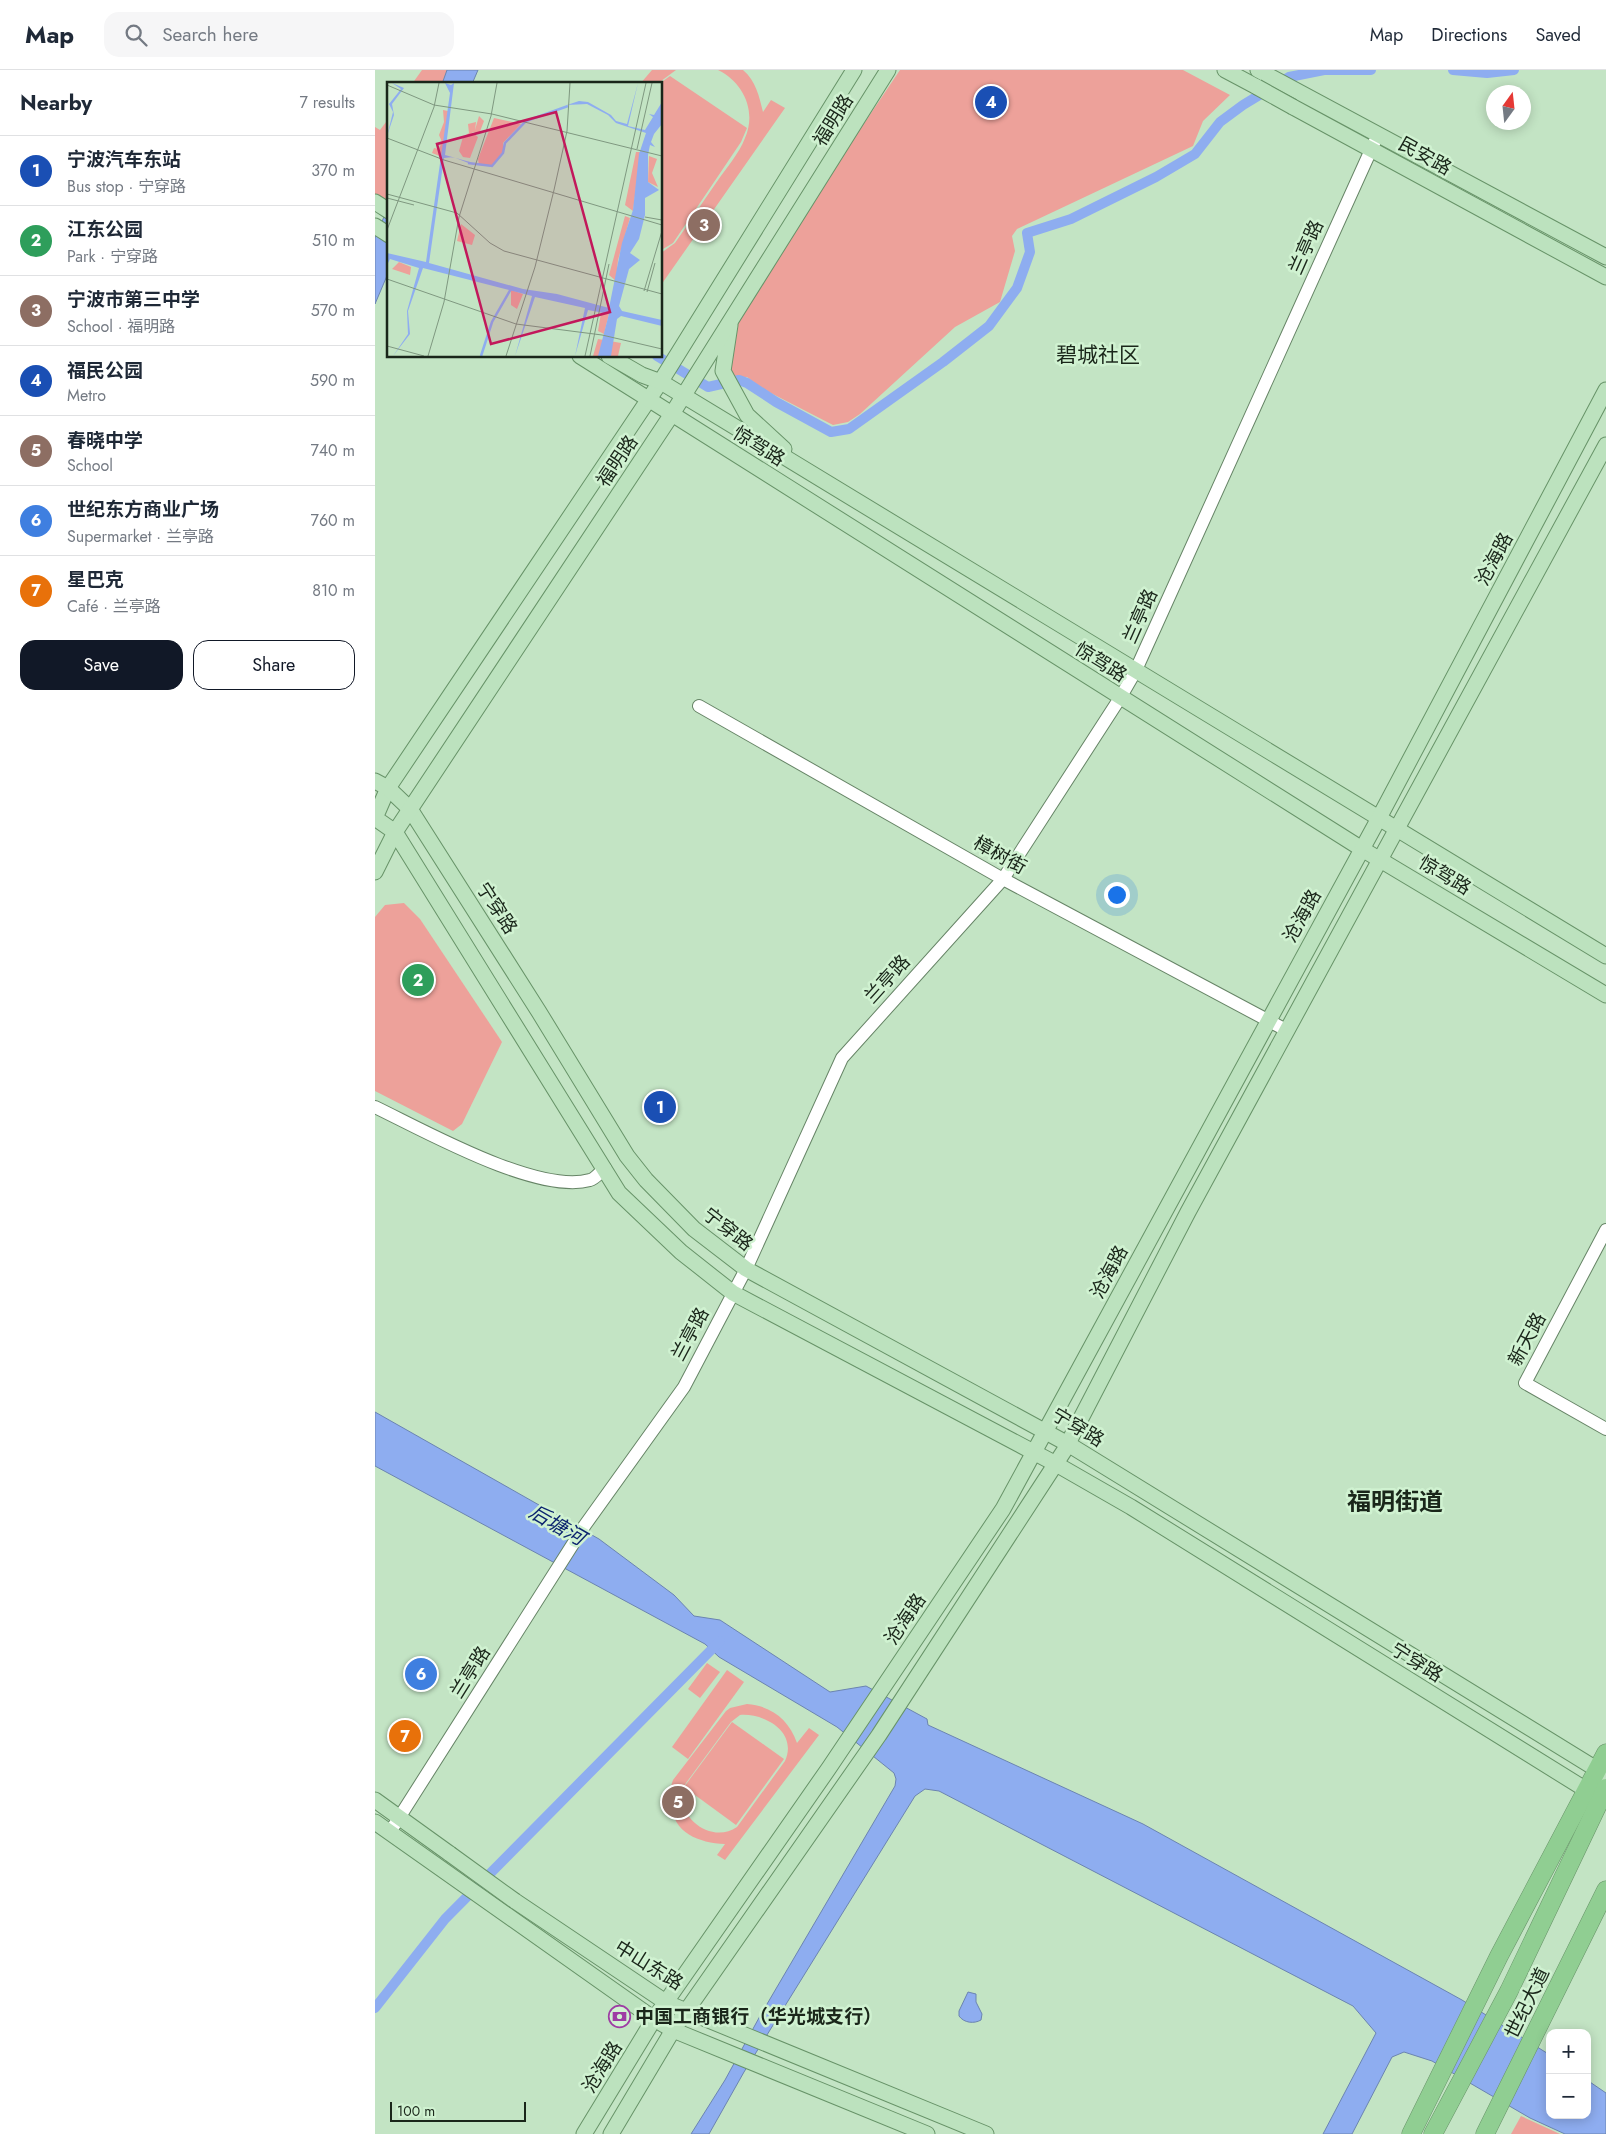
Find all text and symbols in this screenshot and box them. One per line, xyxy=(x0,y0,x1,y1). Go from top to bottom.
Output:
search box xyxy=(104,12,454,57)
text: Map xyxy=(25,17,74,52)
icon: search xyxy=(122,21,150,49)
text: Search here xyxy=(162,21,258,48)
text: Map xyxy=(1370,22,1403,48)
text: Directions xyxy=(1431,22,1507,48)
text: Saved xyxy=(1535,22,1581,48)
inset map xyxy=(387,82,663,358)
pin: 4 xyxy=(975,83,1007,121)
north arrow xyxy=(1486,85,1531,130)
text: Nearby xyxy=(20,88,92,118)
street label: 福明路 xyxy=(806,89,860,151)
text: 7 results xyxy=(299,91,355,114)
street label: 民安路 xyxy=(1394,130,1456,182)
text: 宁波汽车东站 xyxy=(67,146,181,173)
text: 1 xyxy=(32,159,40,182)
text: 370 m xyxy=(311,159,355,182)
text: Bus stop · 宁穿路 xyxy=(67,175,186,198)
pin: 3 xyxy=(688,206,720,244)
street label: 兰亭路 xyxy=(1282,215,1330,279)
text: 江东公园 xyxy=(67,216,143,243)
text: 2 xyxy=(31,229,41,252)
text: 510 m xyxy=(312,229,355,252)
text: Park · 宁穿路 xyxy=(67,245,158,268)
text: 宁波市第三中学 xyxy=(67,286,200,313)
text: 3 xyxy=(31,299,41,322)
text: 570 m xyxy=(311,299,355,322)
text: School · 福明路 xyxy=(67,315,175,338)
district label: 碧城社区 xyxy=(1056,340,1140,370)
text: 福民公园 xyxy=(67,357,143,384)
text: 4 xyxy=(30,369,42,392)
text: 590 m xyxy=(310,369,355,392)
text: Metro xyxy=(67,384,106,407)
street label: 惊驾路 xyxy=(728,419,790,473)
text: 春晓中学 xyxy=(67,427,143,454)
street label: 福明路 xyxy=(590,430,644,492)
text: 5 xyxy=(31,439,41,462)
text: 740 m xyxy=(310,439,355,462)
text: School xyxy=(67,454,113,477)
text: 世纪东方商业广场 xyxy=(67,496,219,523)
text: 6 xyxy=(31,509,41,532)
text: 760 m xyxy=(311,509,355,532)
text: Supermarket · 兰亭路 xyxy=(67,525,214,548)
street label: 沧海路 xyxy=(1469,527,1519,591)
text: 星巴克 xyxy=(67,566,124,593)
text: 7 xyxy=(31,579,41,602)
text: 810 m xyxy=(312,579,355,602)
street label: 兰亭路 xyxy=(1116,584,1164,648)
text: Café · 兰亭路 xyxy=(67,595,161,618)
street label: 惊驾路 xyxy=(1070,635,1132,689)
button: Save xyxy=(20,640,183,690)
button: Share xyxy=(193,640,355,690)
street label: 樟树街 xyxy=(969,829,1031,881)
street label: 惊驾路 xyxy=(1414,849,1476,901)
street label: 宁穿路 xyxy=(470,877,524,939)
your location xyxy=(1104,882,1130,908)
street label: 沧海路 xyxy=(1276,885,1328,947)
street label: 兰亭路 xyxy=(858,949,916,1009)
pin: 2 xyxy=(402,961,434,999)
pin: 1 xyxy=(644,1088,676,1126)
street label: 宁穿路 xyxy=(697,1201,759,1257)
street label: 沧海路 xyxy=(1084,1240,1134,1304)
street label: 兰亭路 xyxy=(665,1302,715,1366)
street label: 新天路 xyxy=(1502,1307,1552,1371)
street label: 宁穿路 xyxy=(1047,1401,1109,1453)
district label: 福明街道 xyxy=(1347,1484,1443,1519)
water label: 后塘河 xyxy=(524,1497,594,1555)
street label: 沧海路 xyxy=(878,1588,932,1650)
street label: 宁穿路 xyxy=(1386,1635,1448,1689)
street label: 兰亭路 xyxy=(443,1641,497,1703)
pin: 6 xyxy=(405,1655,437,1693)
pin: 7 xyxy=(389,1717,421,1755)
pin: 5 xyxy=(662,1783,694,1821)
street label: 中山东路 xyxy=(610,1933,688,1997)
street label: 世纪大道 xyxy=(1498,1963,1556,2043)
place label: 中国工商银行（华光城支行） xyxy=(635,2003,882,2030)
bank icon: 中国工商银行（华光城支行） xyxy=(607,2004,631,2028)
map controls xyxy=(1546,2029,1591,2119)
button: + xyxy=(1546,2029,1591,2074)
street label: 沧海路 xyxy=(575,2036,629,2098)
button: − xyxy=(1546,2074,1591,2119)
scale bar xyxy=(390,2099,526,2122)
text: 100 m xyxy=(397,2101,435,2121)

